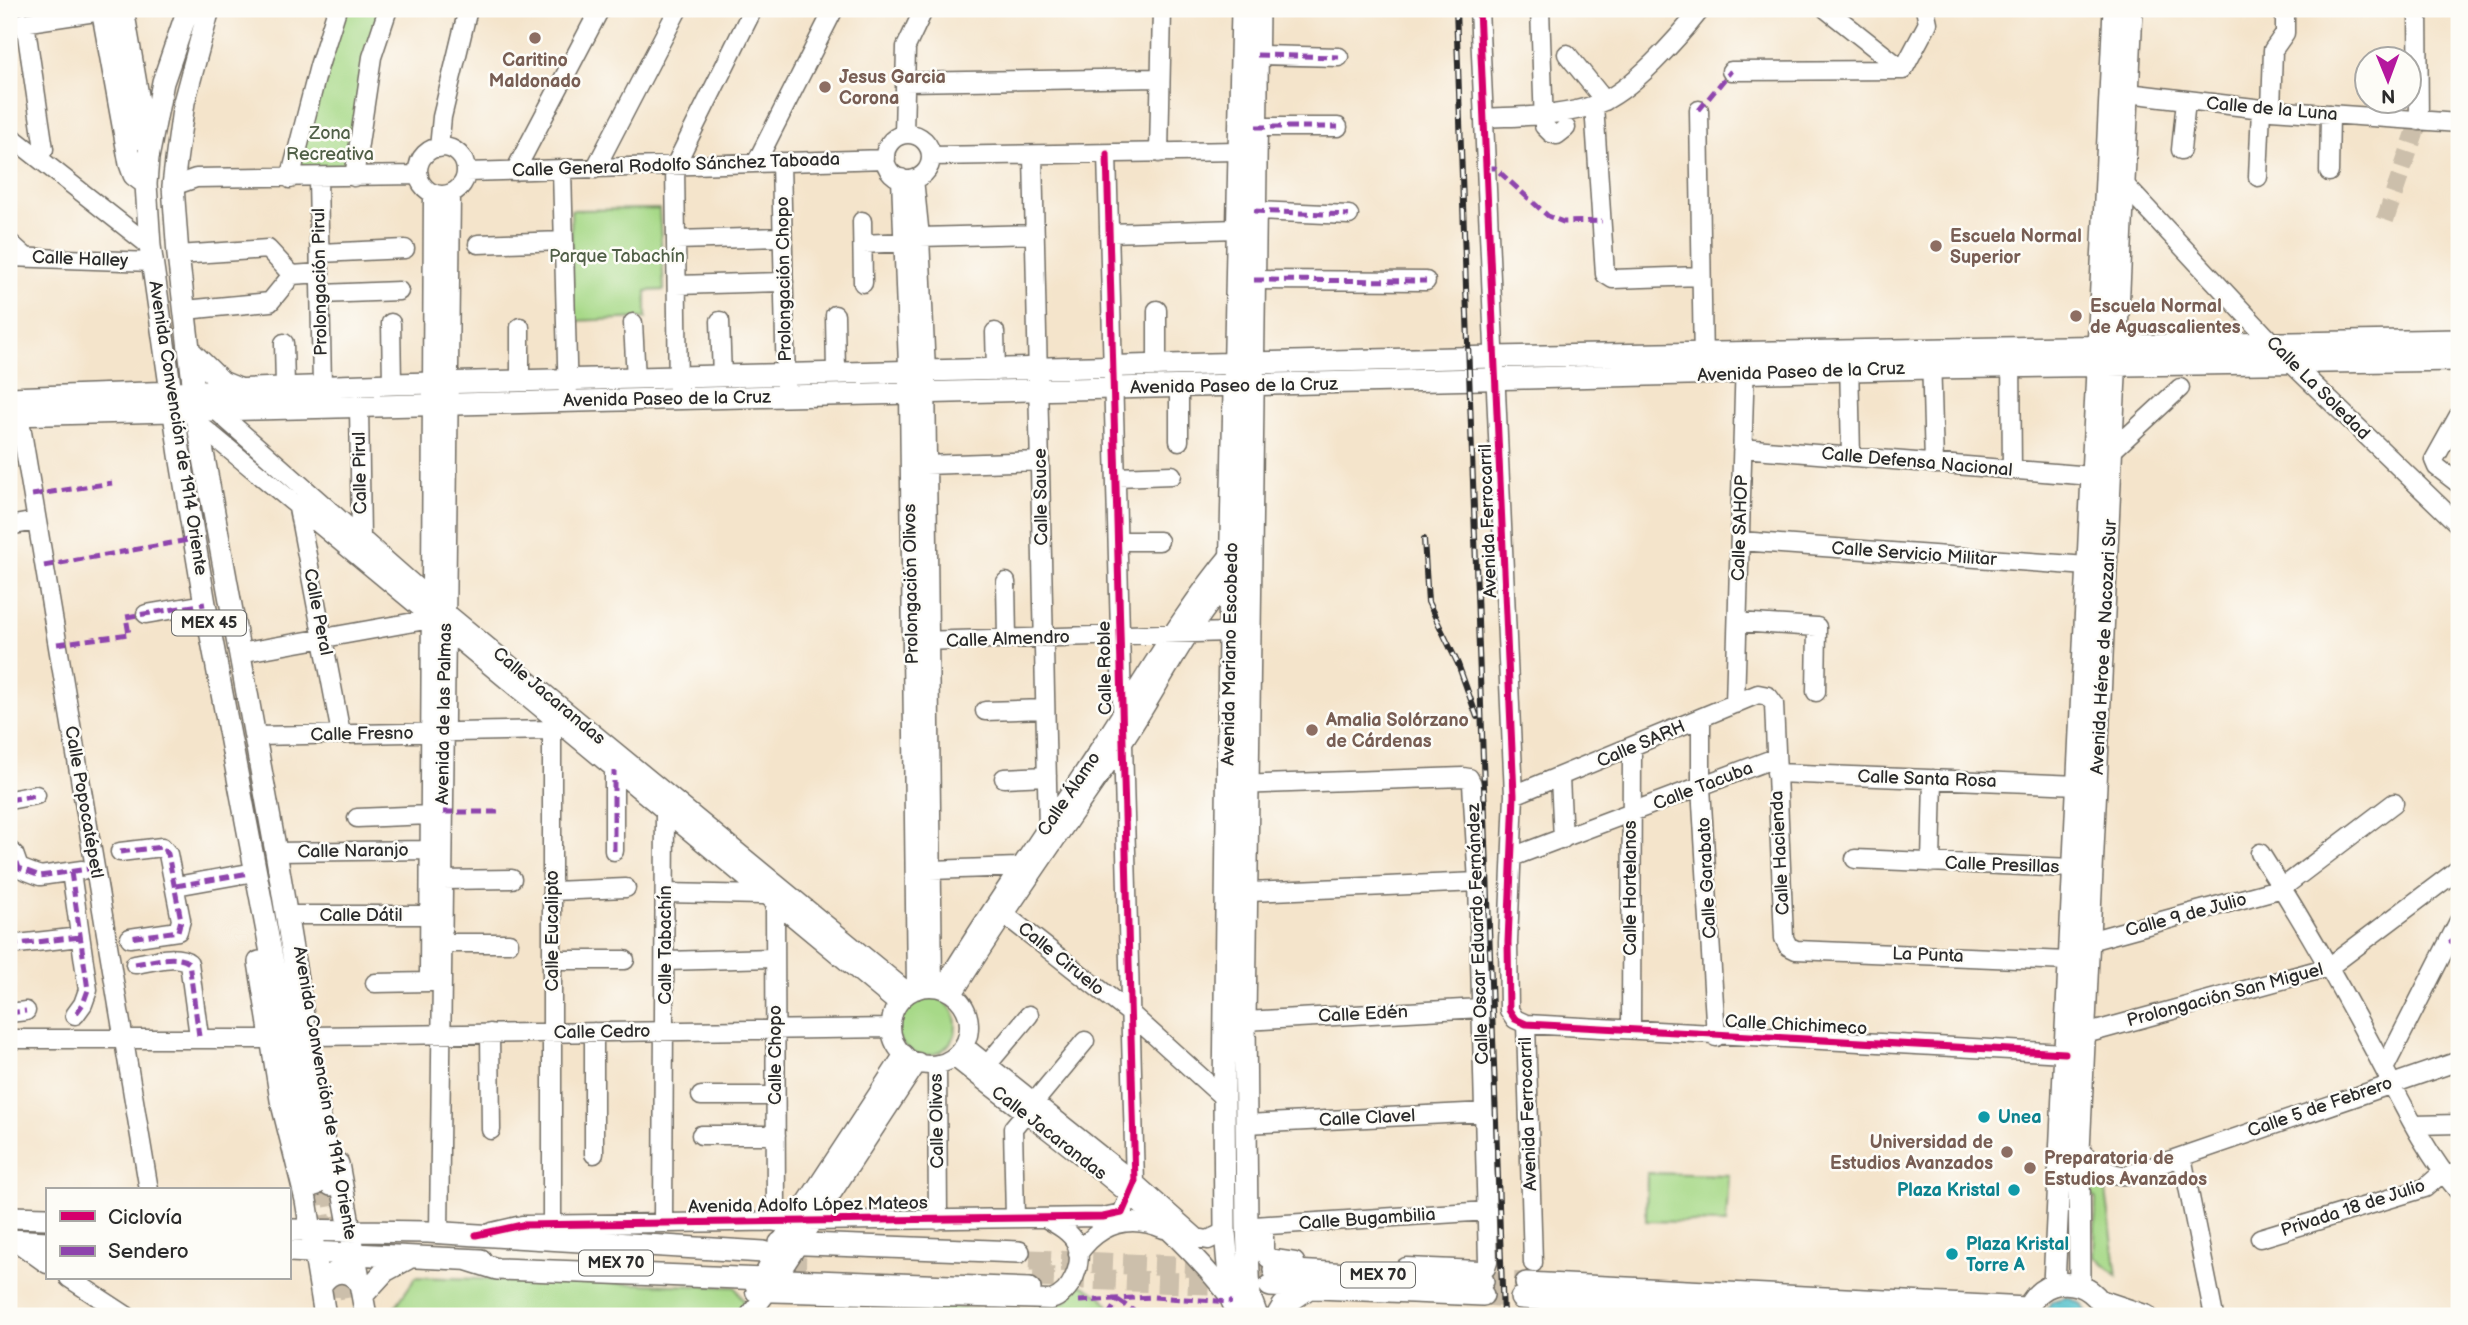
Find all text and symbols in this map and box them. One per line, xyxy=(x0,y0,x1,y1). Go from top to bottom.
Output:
marker: Caritino Maldonado xyxy=(527,30,543,46)
north arrow xyxy=(2352,46,2422,116)
place label: Caritino Maldonado xyxy=(489,50,581,92)
place label: Jesus Garcia Corona xyxy=(839,67,946,109)
marker: Jesus Garcia Corona xyxy=(817,79,833,95)
text: N xyxy=(2381,84,2396,107)
street label: Calle de la Luna xyxy=(2205,93,2339,125)
park label: Zona Recreativa xyxy=(286,123,374,165)
street label: Calle General Rodolfo Sánchez Taboada xyxy=(512,149,840,181)
street label: Prolongación Chopo xyxy=(772,196,796,362)
street label: Prolongación Pirul xyxy=(308,208,332,356)
place label: Escuela Normal Superior xyxy=(1950,226,2082,268)
marker: Escuela Normal Superior xyxy=(1928,238,1944,254)
park label: Parque Tabachín xyxy=(549,246,685,267)
street label: Calle Halley xyxy=(32,247,129,271)
street label: Avenida Convención de 1914 Oriente xyxy=(144,279,212,577)
place label: Escuela Normal de Aguascalientes xyxy=(2090,296,2241,338)
marker: Escuela Normal de Aguascalientes xyxy=(2068,308,2084,324)
street label: Calle La Soledad xyxy=(2262,332,2374,444)
street label: Avenida Paseo de la Cruz xyxy=(1697,358,1905,386)
street label: Avenida Paseo de la Cruz xyxy=(1130,374,1338,398)
street label: Avenida Paseo de la Cruz xyxy=(563,387,771,411)
street label: Calle Pirul xyxy=(349,432,371,514)
street label: Calle Defensa Nacional xyxy=(1821,443,2013,481)
street label: Avenida Ferrocarril xyxy=(1475,444,1501,598)
street label: Calle Sauce xyxy=(1030,448,1052,546)
street label: Calle SAHOP xyxy=(1728,474,1752,581)
street label: Prolongación Olivos xyxy=(899,503,923,664)
street label: Avenida Héroe de Nacozari Sur xyxy=(2087,518,2121,775)
street label: Calle Servicio Militar xyxy=(1831,538,1998,570)
street label: Avenida Mariano Escobedo xyxy=(1218,542,1242,766)
street label: Calle Peral xyxy=(299,567,337,657)
road number: MEX 45 xyxy=(172,610,246,636)
street label: Calle Roble xyxy=(1094,620,1116,715)
street label: Avenida de las Palmas xyxy=(432,623,456,805)
street label: Calle Almendro xyxy=(946,626,1070,652)
street label: Calle Jacarandas xyxy=(488,643,610,749)
place label: Amalia Solórzano de Cárdenas xyxy=(1325,710,1469,752)
street label: Calle SARH xyxy=(1594,716,1688,772)
marker: Amalia Solórzano de Cárdenas xyxy=(1304,722,1320,738)
street label: Calle Fresno xyxy=(310,723,414,745)
street label: Calle Popocatépetl xyxy=(60,724,108,880)
street label: Calle Álamo xyxy=(1032,747,1105,840)
street label: Calle Tacuba xyxy=(1650,757,1756,815)
street label: Calle Santa Rosa xyxy=(1857,766,1997,792)
street label: Calle Hacienda xyxy=(1766,790,1794,916)
street label: Calle Oscar Eduardo Fernández xyxy=(1463,803,1493,1065)
street label: Calle Garabato xyxy=(1693,817,1721,939)
street label: Calle Hortelanos xyxy=(1620,820,1641,956)
street label: Calle Naranjo xyxy=(297,840,409,862)
street label: Calle Presillas xyxy=(1944,853,2060,877)
street label: Calle Eucalipto xyxy=(542,870,563,992)
street label: Calle Tabachín xyxy=(655,885,676,1005)
street label: Calle 9 de Julio xyxy=(2123,889,2249,941)
street label: Calle Dátil xyxy=(319,905,403,926)
street label: Calle Ciruelo xyxy=(1014,918,1108,1000)
street label: La Punta xyxy=(1892,943,1964,967)
street label: Avenida Convención de 1914 Oriente xyxy=(289,945,361,1242)
street label: Prolongación San Miguel xyxy=(2125,959,2325,1031)
street label: Calle Edén xyxy=(1318,1001,1408,1027)
street label: Calle Chopo xyxy=(765,1005,786,1105)
street label: Calle Chichimeco xyxy=(1724,1011,1868,1039)
street label: Calle Cedro xyxy=(554,1021,650,1043)
street label: Avenida Ferrocarril xyxy=(1515,1037,1541,1191)
street label: Calle 5 de Febrero xyxy=(2245,1072,2395,1142)
street label: Calle Olivos xyxy=(926,1073,948,1169)
street label: Calle Jacarandas xyxy=(987,1082,1111,1185)
street label: Calle Clavel xyxy=(1318,1105,1416,1131)
place label: Unea xyxy=(1998,1107,2042,1128)
marker: Unea xyxy=(1976,1109,1992,1125)
place label: Universidad de Estudios Avanzados xyxy=(1830,1132,1993,1174)
marker: Universidad de Estudios Avanzados xyxy=(1999,1144,2015,1160)
place label: Preparatoria de Estudios Avanzados xyxy=(2044,1148,2207,1190)
marker: Preparatoria de Estudios Avanzados xyxy=(2022,1160,2038,1176)
street label: Privada 18 de Julio xyxy=(2278,1175,2428,1241)
place label: Plaza Kristal xyxy=(1897,1180,2000,1201)
marker: Plaza Kristal xyxy=(2006,1182,2022,1198)
legend xyxy=(46,1188,290,1280)
street label: Avenida Adolfo López Mateos xyxy=(688,1192,928,1218)
street label: Calle Bugambilia xyxy=(1298,1204,1436,1234)
text: Ciclovía xyxy=(108,1205,182,1230)
place label: Plaza Kristal Torre A xyxy=(1966,1234,2069,1276)
text: Sendero xyxy=(108,1239,189,1264)
marker: Plaza Kristal Torre A xyxy=(1944,1246,1960,1262)
road number: MEX 70 xyxy=(579,1250,653,1275)
road number: MEX 70 xyxy=(1341,1262,1415,1288)

